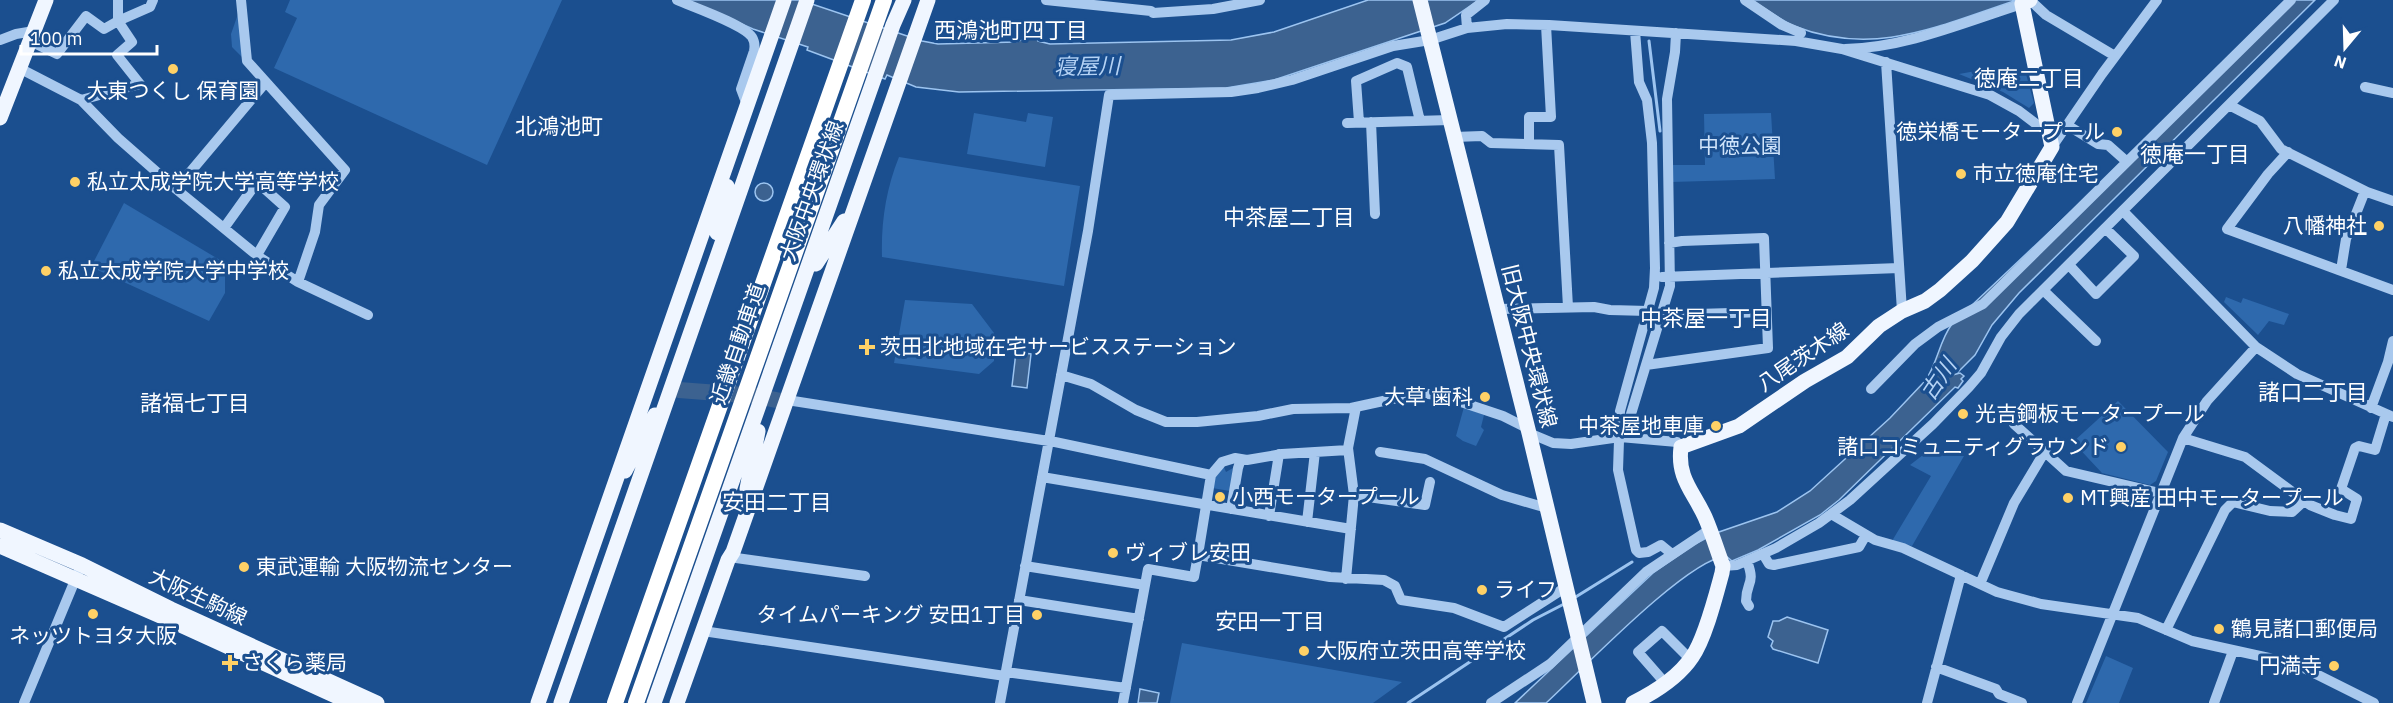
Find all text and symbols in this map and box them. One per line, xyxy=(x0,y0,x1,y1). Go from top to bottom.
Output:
district label: 西鴻池町四丁目 xyxy=(934,15,1088,44)
scale bar xyxy=(21,18,158,56)
north arrow xyxy=(2315,18,2375,78)
text: 100 m xyxy=(30,27,82,50)
water label: 寝屋川 xyxy=(1054,50,1122,81)
text: N xyxy=(2331,51,2349,74)
marker: 大東つくし 保育園 xyxy=(166,62,180,76)
district label: 徳庵二丁目 xyxy=(1974,63,2084,92)
place label: 大東つくし 保育園 xyxy=(87,76,259,104)
district label: 北鴻池町 xyxy=(515,111,603,140)
street label: 大阪中央環状線 xyxy=(773,117,849,265)
place label: 徳栄橋モータープール xyxy=(1896,117,2105,145)
marker: 徳栄橋モータープール xyxy=(2110,125,2124,139)
park label: 中徳公園 xyxy=(1698,131,1782,159)
district label: 徳庵一丁目 xyxy=(2140,139,2250,168)
place label: 市立徳庵住宅 xyxy=(1973,159,2099,187)
place label: 私立太成学院大学高等学校 xyxy=(87,167,339,195)
marker: 市立徳庵住宅 xyxy=(1954,167,1968,181)
marker: 私立太成学院大学高等学校 xyxy=(68,175,82,189)
district label: 中茶屋二丁目 xyxy=(1223,202,1355,231)
place label: 八幡神社 xyxy=(2283,211,2367,239)
marker: 八幡神社 xyxy=(2372,219,2386,233)
place label: 私立太成学院大学中学校 xyxy=(58,256,289,284)
street label: 旧大阪中央環状線 xyxy=(1496,261,1564,431)
marker: 私立太成学院大学中学校 xyxy=(39,264,53,278)
street label: 近畿自動車道 xyxy=(703,280,771,408)
district label: 中茶屋一丁目 xyxy=(1640,303,1772,332)
street label: 八尾茨木線 xyxy=(1751,315,1854,397)
place label: 茨田北地域在宅サービスステーション xyxy=(880,332,1237,360)
marker: 茨田北地域在宅サービスステーション xyxy=(858,338,876,356)
water label: 古川 xyxy=(1913,351,1963,405)
district label: 諸口二丁目 xyxy=(2258,377,2368,406)
place label: 大草 歯科 xyxy=(1384,382,1473,410)
district label: 諸福七丁目 xyxy=(140,388,250,417)
marker: 大草 歯科 xyxy=(1478,390,1492,404)
place label: 光吉鋼板モータープール xyxy=(1975,399,2205,427)
marker: 光吉鋼板モータープール xyxy=(1956,407,1970,421)
place label: 中茶屋地車庫 xyxy=(1578,411,1704,439)
marker: 中茶屋地車庫 xyxy=(1709,419,1723,433)
place label: 諸口コミュニティグラウンド xyxy=(1837,432,2109,460)
marker: 諸口コミュニティグラウンド xyxy=(2114,440,2128,454)
place label: 小西モータープール xyxy=(1232,482,1420,510)
place label: MT興産 田中モータープール xyxy=(2080,483,2344,511)
district label: 安田二丁目 xyxy=(722,487,832,516)
marker: 小西モータープール xyxy=(1213,490,1227,504)
marker: MT興産 田中モータープール xyxy=(2061,491,2075,505)
place label: ヴィブレ安田 xyxy=(1125,538,1251,566)
marker: ヴィブレ安田 xyxy=(1106,546,1120,560)
place label: 東武運輸 大阪物流センター xyxy=(256,552,513,580)
marker: 東武運輸 大阪物流センター xyxy=(237,560,251,574)
street label: 大阪生駒線 xyxy=(145,561,252,631)
place label: ライフ xyxy=(1494,575,1557,603)
marker: ライフ xyxy=(1475,583,1489,597)
place label: タイムパーキング 安田1丁目 xyxy=(756,600,1025,628)
district label: 安田一丁目 xyxy=(1215,606,1325,635)
marker: ネッツトヨタ大阪 xyxy=(86,607,100,621)
marker: タイムパーキング 安田1丁目 xyxy=(1030,608,1044,622)
place label: 鶴見諸口郵便局 xyxy=(2231,614,2378,642)
place label: ネッツトヨタ大阪 xyxy=(9,621,177,649)
marker: 鶴見諸口郵便局 xyxy=(2212,622,2226,636)
place label: 大阪府立茨田高等学校 xyxy=(1316,636,1526,664)
marker: 大阪府立茨田高等学校 xyxy=(1297,644,1311,658)
place label: さくら薬局 xyxy=(242,648,347,676)
place label: 円満寺 xyxy=(2259,651,2322,679)
marker: さくら薬局 xyxy=(223,656,237,670)
marker: 円満寺 xyxy=(2327,659,2341,673)

